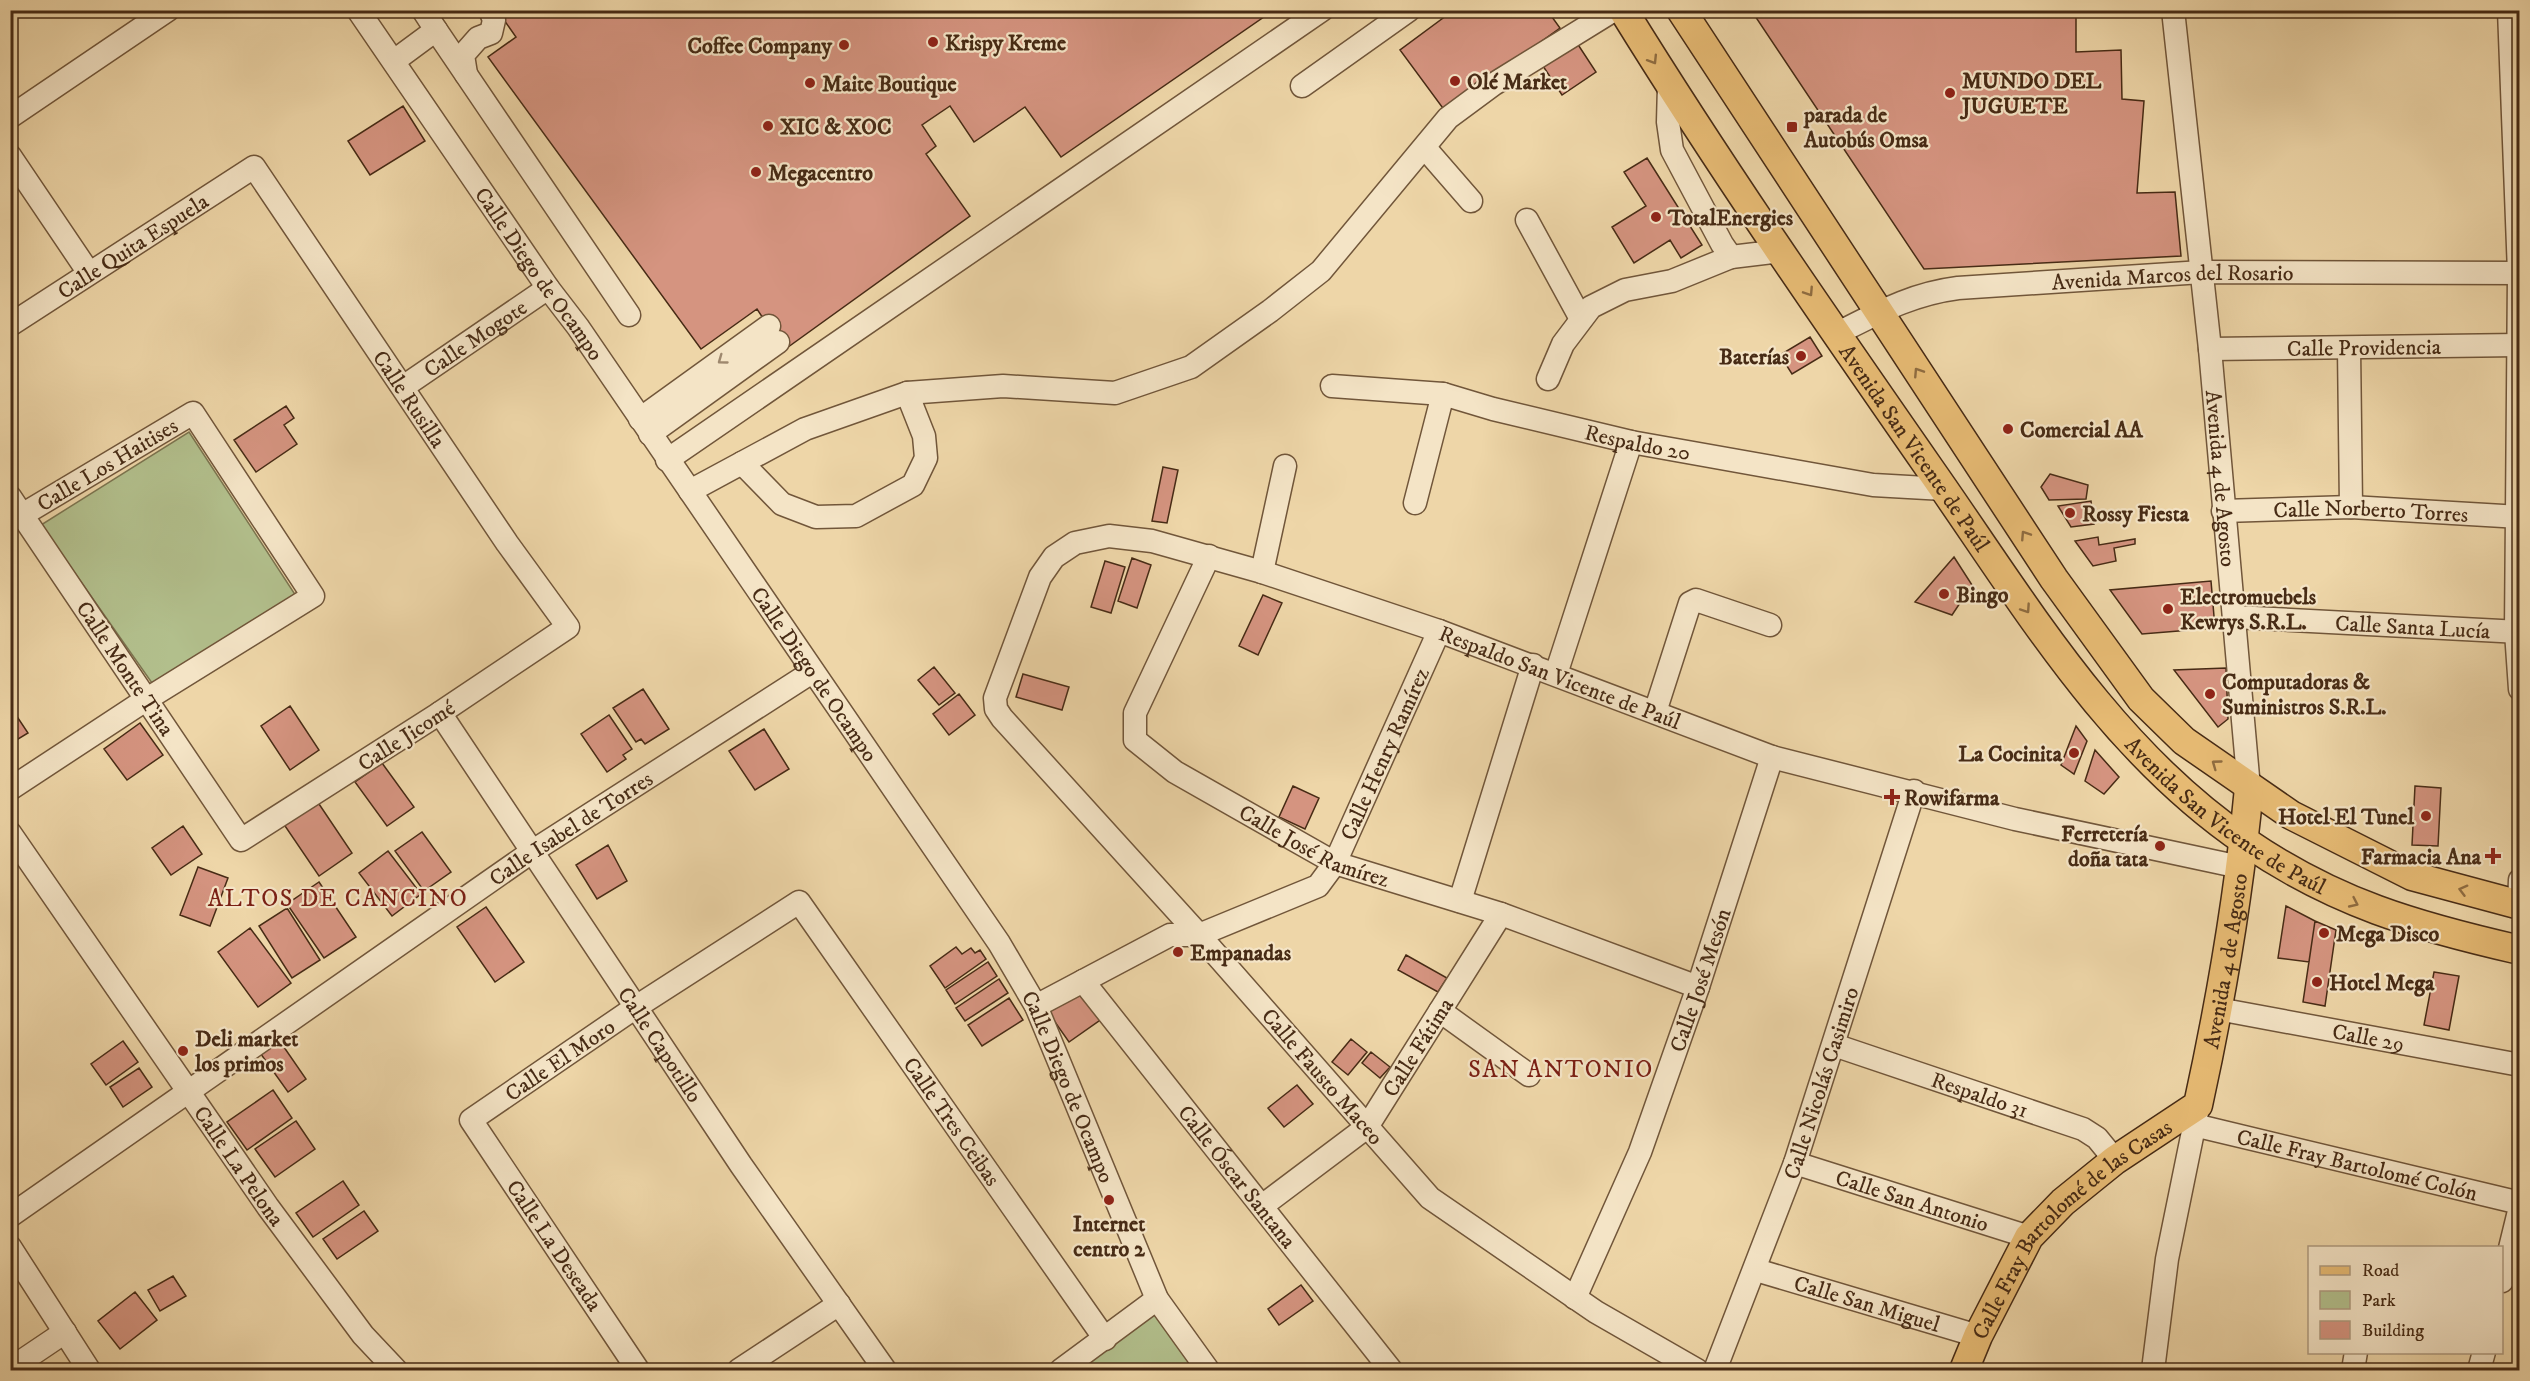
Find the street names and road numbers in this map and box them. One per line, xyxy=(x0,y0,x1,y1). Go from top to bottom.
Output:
street label: Calle Diego de Ocampo xyxy=(468,182,609,366)
street label: Calle Quita Espuela xyxy=(53,188,214,306)
street label: Avenida Marcos del Rosario xyxy=(2051,260,2294,297)
street label: Calle Mogote xyxy=(419,294,532,384)
street label: Calle Providencia xyxy=(2287,334,2442,363)
street label: Avenida San Vicente de Paúl xyxy=(1833,339,1995,558)
street label: Calle Rusilla xyxy=(366,346,451,454)
street label: Avenida 4 de Agosto xyxy=(2199,389,2241,568)
street label: Calle Los Haitises xyxy=(32,413,183,518)
street label: Respaldo 20 xyxy=(1582,419,1692,467)
street label: Calle Norberto Torres xyxy=(2273,495,2469,529)
street label: Calle Diego de Ocampo xyxy=(745,582,883,767)
street label: Calle Monte Tina xyxy=(70,596,180,742)
street label: Calle Santa Lucía xyxy=(2334,610,2492,645)
street label: Respaldo San Vicente de Paúl xyxy=(1435,620,1685,736)
street label: Calle Henry Ramírez xyxy=(1335,663,1436,845)
street label: Calle Jicomé xyxy=(353,695,461,778)
street label: Avenida San Vicente de Paúl xyxy=(2119,732,2330,901)
street label: Calle Isabel de Torres xyxy=(484,766,658,892)
street label: Calle José Ramírez xyxy=(1234,799,1393,894)
street label: Avenida 4 de Agosto xyxy=(2198,872,2254,1051)
street label: Calle José Mesón xyxy=(1664,905,1738,1056)
street label: Calle Capotillo xyxy=(611,982,708,1108)
street label: Calle Nicolás Casimiro xyxy=(1778,984,1865,1183)
street label: Calle Diego de Ocampo xyxy=(1015,986,1120,1187)
street label: Calle Fátima xyxy=(1377,993,1460,1102)
street label: Calle Fausto Maceo xyxy=(1255,1003,1389,1151)
street label: Calle El Moro xyxy=(500,1013,621,1108)
street label: Calle 29 xyxy=(2330,1018,2406,1058)
street label: Calle Tres Ceibas xyxy=(897,1052,1006,1192)
street label: Respaldo 31 xyxy=(1927,1067,2031,1125)
street label: Calle Óscar Santana xyxy=(1171,1100,1302,1255)
street label: Calle La Pelona xyxy=(187,1101,290,1232)
street label: Calle Fray Bartolomé de las Casas xyxy=(1967,1114,2177,1344)
street label: Calle Fray Bartolomé Colón xyxy=(2234,1124,2481,1207)
street label: Calle San Antonio xyxy=(1832,1165,1992,1238)
street label: Calle La Deseada xyxy=(500,1175,608,1317)
street label: Calle San Miguel xyxy=(1791,1270,1943,1339)

